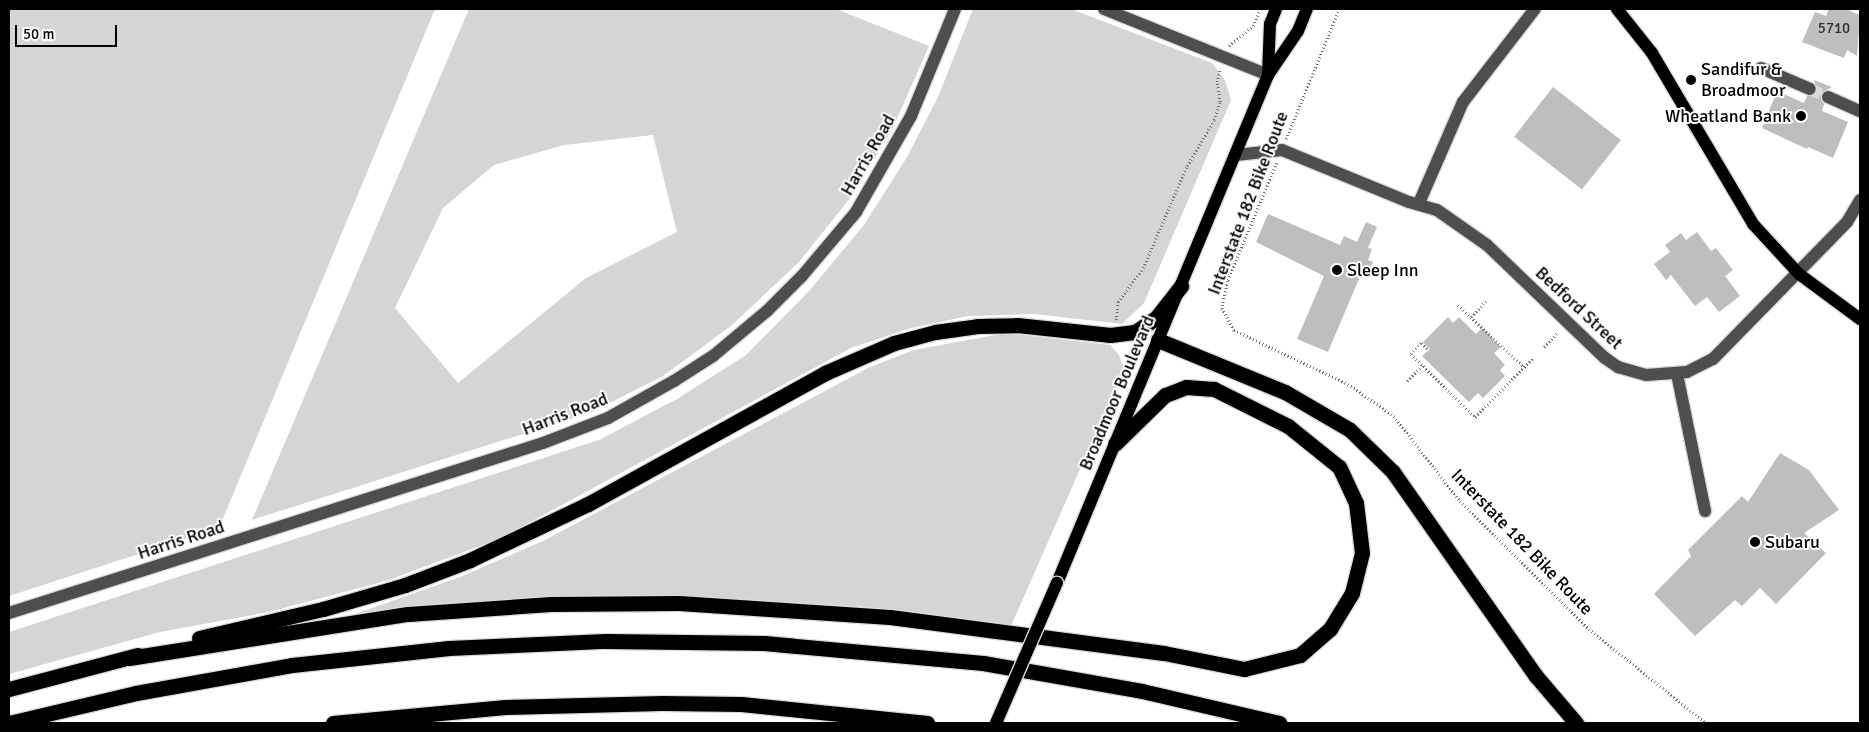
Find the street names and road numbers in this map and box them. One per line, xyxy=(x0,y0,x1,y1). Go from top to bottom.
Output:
street label: Interstate 182 Bike Route xyxy=(1203,108,1293,298)
street label: Harris Road xyxy=(836,111,900,199)
street label: Bedford Street xyxy=(1531,262,1627,354)
street label: Broadmoor Boulevard xyxy=(1075,312,1159,474)
street label: Harris Road xyxy=(519,388,611,440)
street label: Interstate 182 Bike Route xyxy=(1447,465,1597,619)
street label: Harris Road xyxy=(135,516,227,564)

